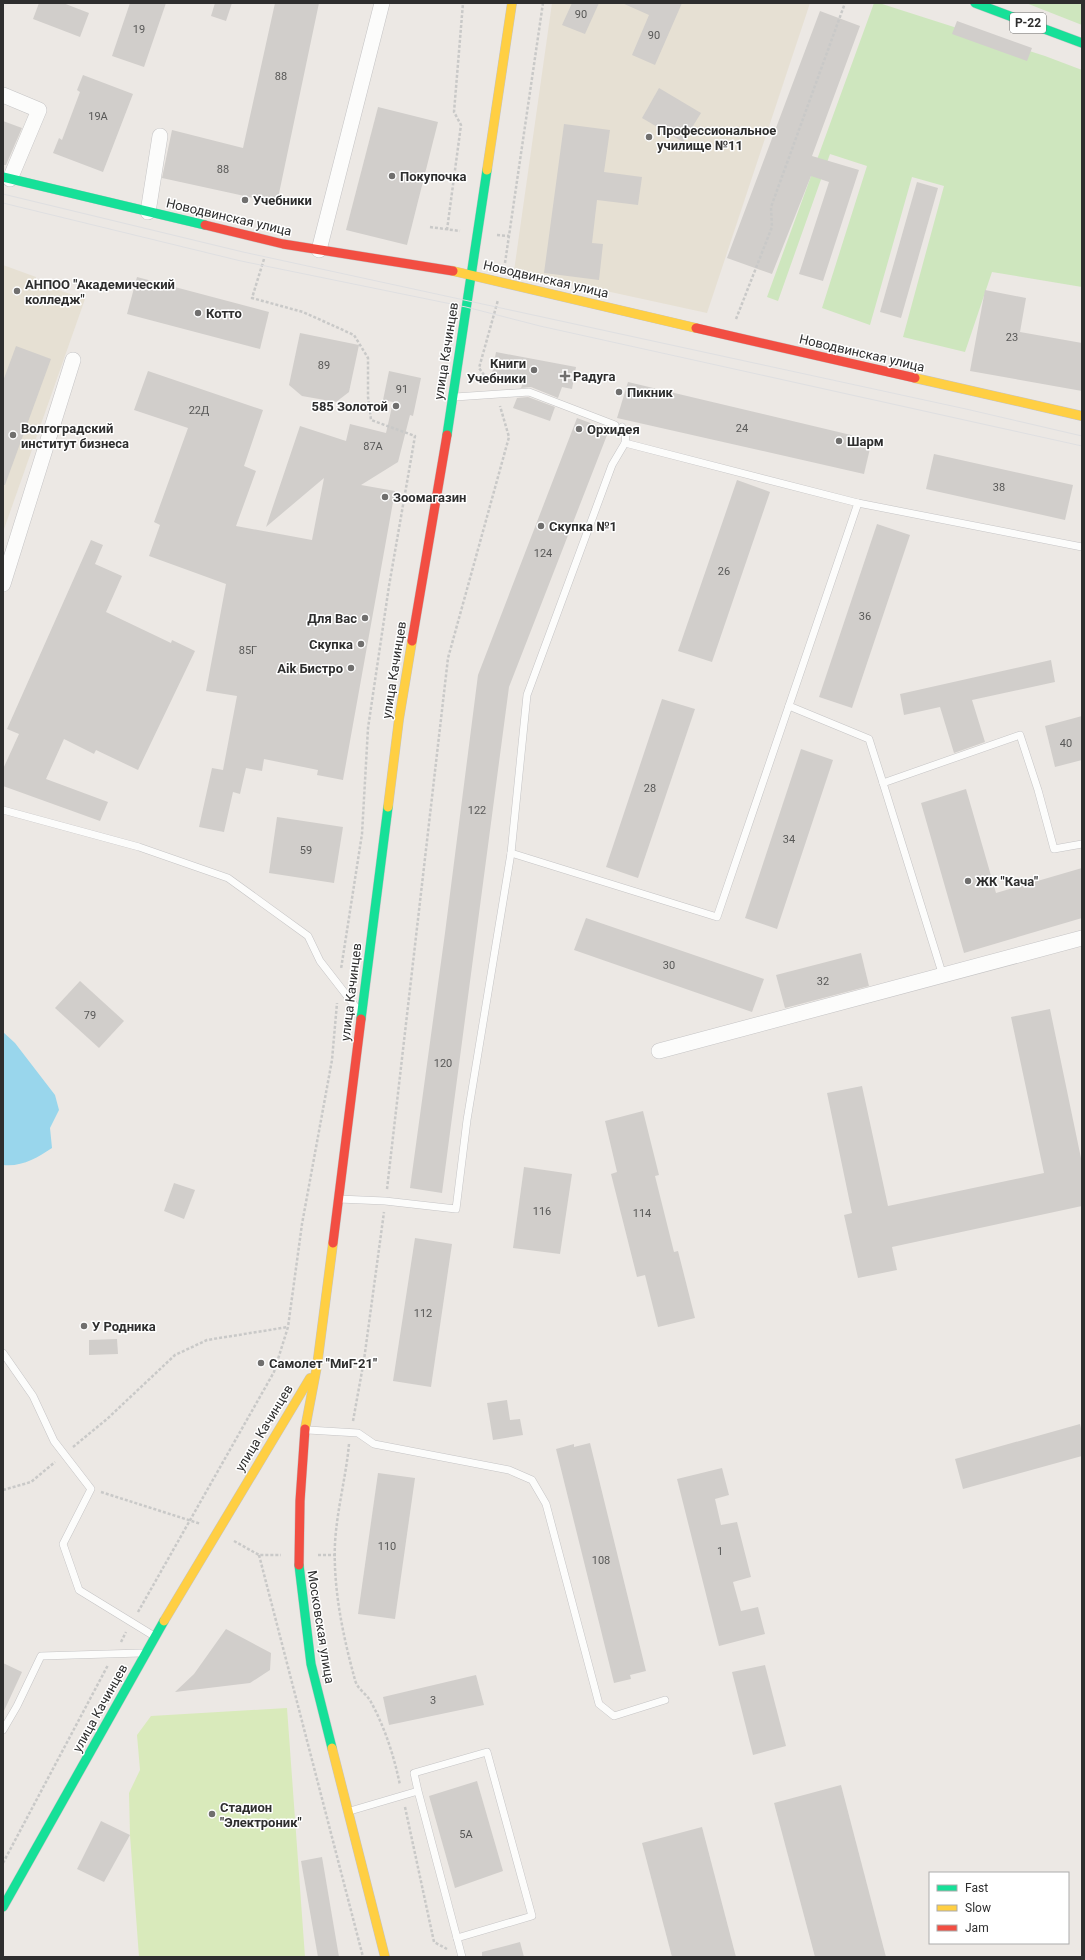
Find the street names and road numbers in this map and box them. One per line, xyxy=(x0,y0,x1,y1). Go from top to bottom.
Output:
road number: Р-22 xyxy=(1010,13,1046,33)
street label: Новодвинская улица xyxy=(165,195,293,239)
street label: Новодвинская улица xyxy=(482,257,610,301)
street label: улица Качинцев xyxy=(431,301,461,401)
street label: Новодвинская улица xyxy=(798,331,926,375)
street label: улица Качинцев xyxy=(379,620,409,720)
street label: улица Качинцев xyxy=(338,942,364,1042)
street label: улица Качинцев xyxy=(232,1382,296,1474)
street label: Московская улица xyxy=(305,1569,337,1685)
street label: улица Качинцев xyxy=(70,1661,130,1755)

